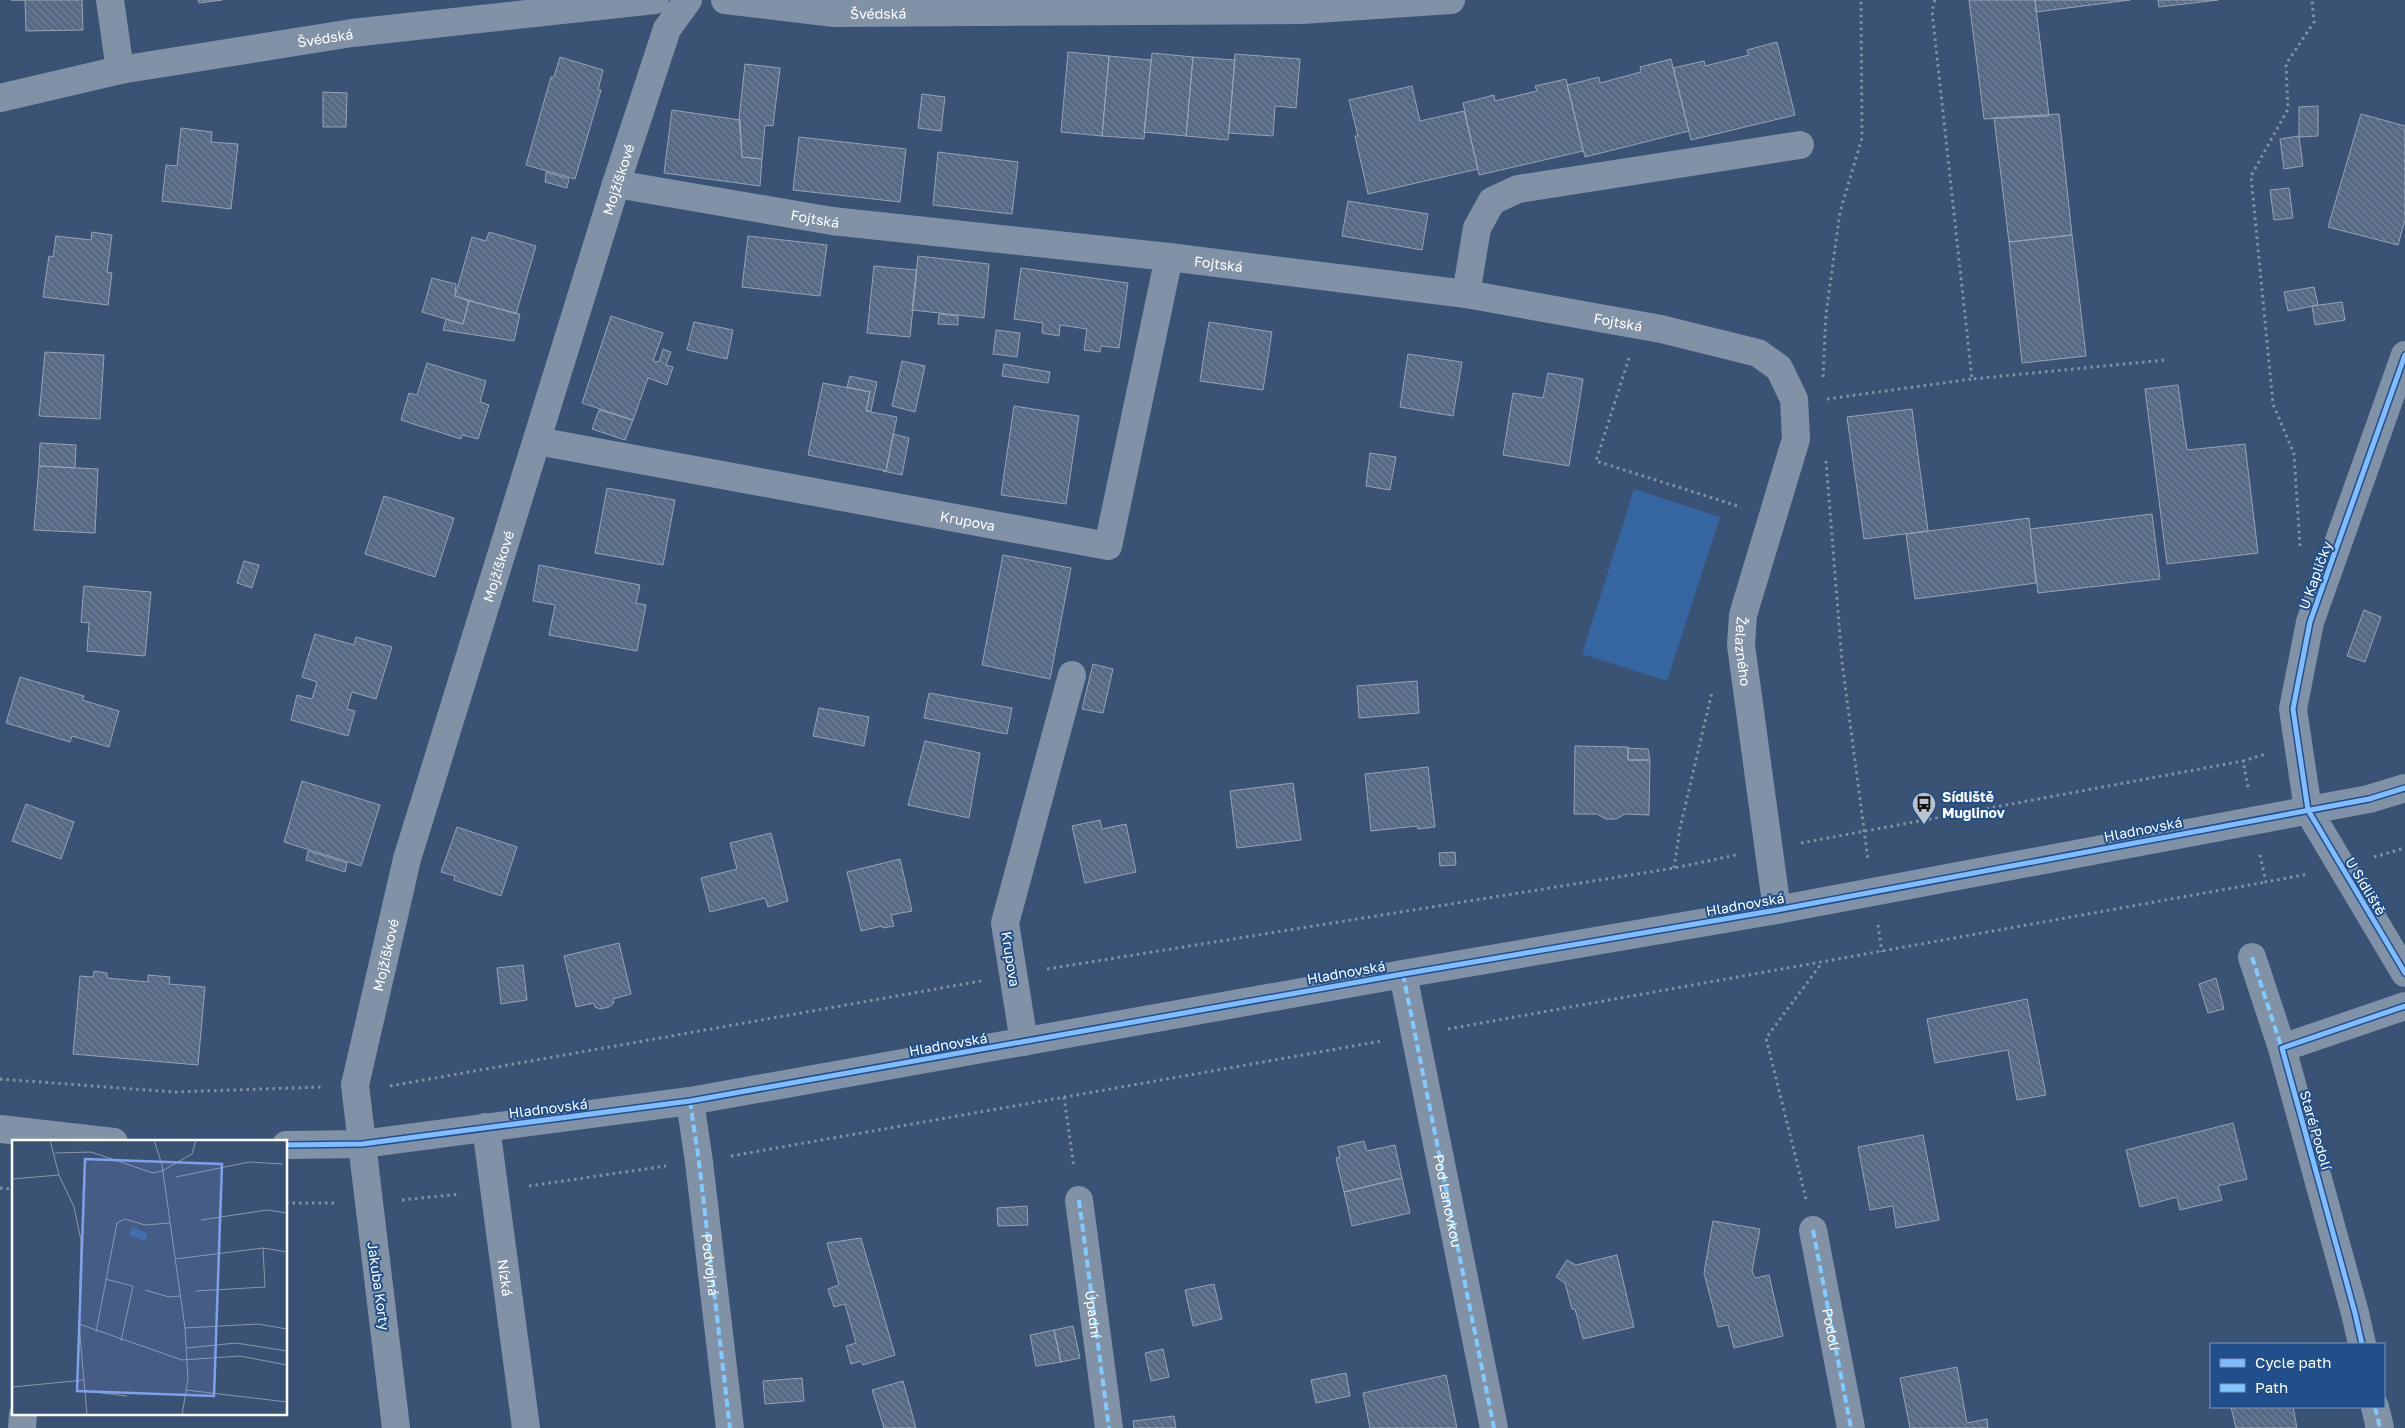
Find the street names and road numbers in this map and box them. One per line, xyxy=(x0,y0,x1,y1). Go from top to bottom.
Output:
street label: Švédská xyxy=(850,4,906,21)
street label: Švédská xyxy=(296,24,354,50)
street label: Mojžíškové xyxy=(598,141,637,217)
street label: Fojtská xyxy=(789,206,840,230)
street label: Fojtská xyxy=(1193,252,1244,275)
street label: Fojtská xyxy=(1593,309,1644,334)
street label: Krupova xyxy=(939,507,997,534)
street label: Mojžíškové xyxy=(479,528,517,604)
street label: U Kapličky xyxy=(2295,538,2335,612)
street label: Želazného xyxy=(1732,616,1755,687)
street label: Hladnovská xyxy=(2102,813,2184,845)
street label: U Sídliště xyxy=(2342,854,2390,918)
street label: Hladnovská xyxy=(1704,889,1786,919)
street label: Mojžíškové xyxy=(368,917,402,993)
street label: Krupova xyxy=(998,930,1024,988)
street label: Hladnovská xyxy=(1305,957,1387,987)
street label: Hladnovská xyxy=(907,1029,989,1059)
street label: Staré Podolí xyxy=(2297,1088,2336,1173)
street label: Hladnovská xyxy=(508,1095,588,1121)
street label: Pod Lanovkou xyxy=(1431,1152,1466,1249)
street label: Podvojná xyxy=(699,1233,723,1297)
street label: Jakuba Korty xyxy=(364,1241,394,1332)
street label: Nízká xyxy=(495,1258,517,1297)
street label: Úpadní xyxy=(1082,1289,1106,1340)
street label: Podolí xyxy=(1820,1307,1845,1353)

